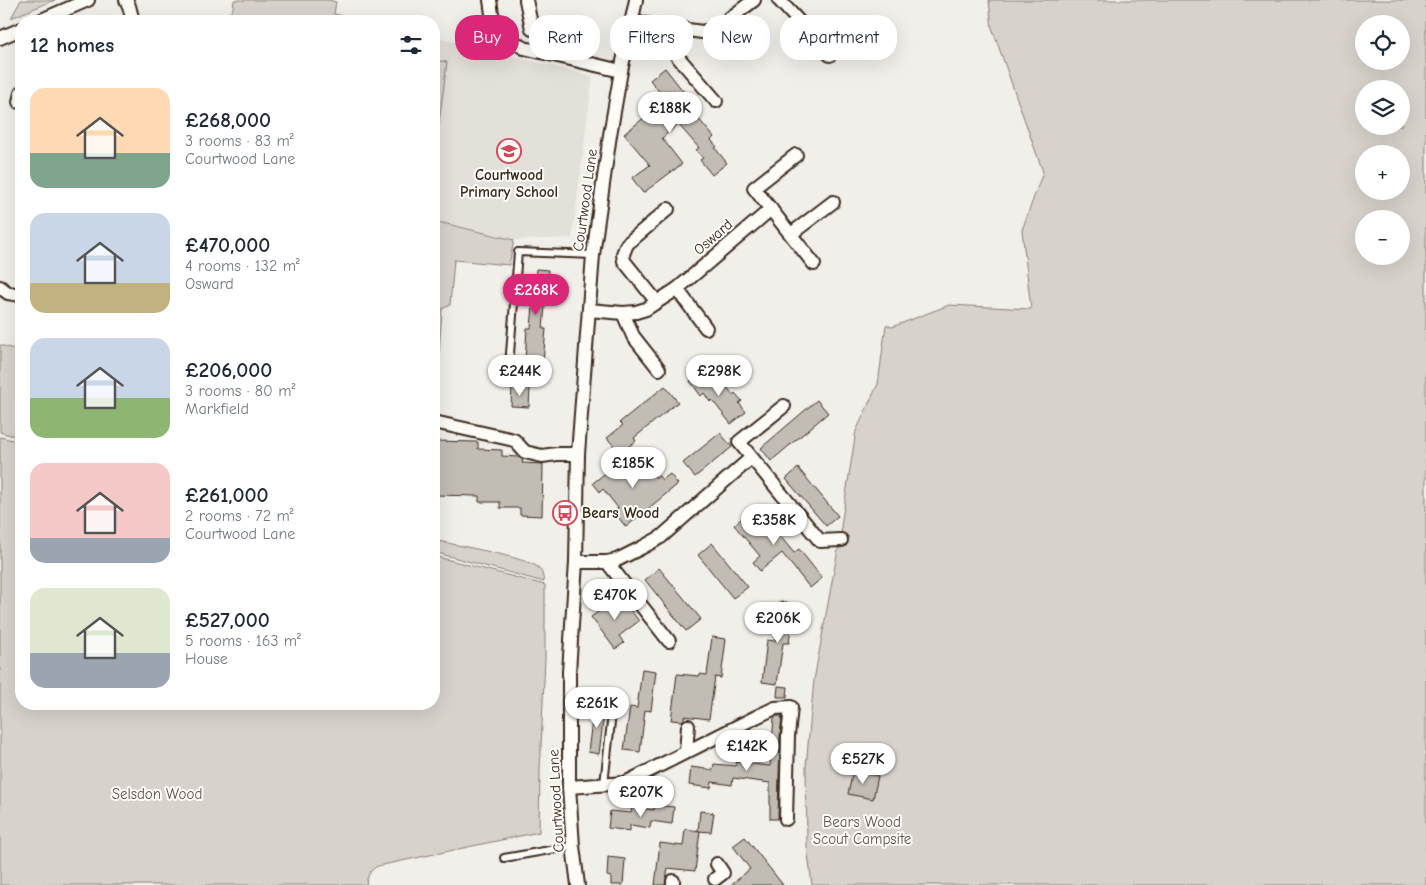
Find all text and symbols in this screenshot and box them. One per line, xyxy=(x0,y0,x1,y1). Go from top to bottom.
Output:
chip: Buy xyxy=(455,15,519,60)
chip: Rent xyxy=(529,15,600,60)
chip: Filters xyxy=(610,15,693,60)
chip: New xyxy=(703,15,770,60)
chip: Apartment xyxy=(780,15,897,60)
map controls xyxy=(1355,15,1410,265)
button: locate xyxy=(1355,15,1410,70)
icon: filters xyxy=(397,31,425,59)
text: 12 homes xyxy=(30,33,114,57)
button: layers xyxy=(1355,80,1410,135)
pin: £188K xyxy=(635,92,705,134)
text: £188K xyxy=(649,99,691,117)
icon: home xyxy=(70,108,130,168)
text: £268,000 xyxy=(185,108,271,132)
text: 3 rooms · 83 m² xyxy=(185,132,294,150)
school or university icon: Courtwood Primary School xyxy=(496,138,522,164)
button: + xyxy=(1355,145,1410,200)
street label: Courtwood Lane xyxy=(569,147,601,252)
text: Courtwood Lane xyxy=(185,150,295,168)
place label: Courtwood Primary School xyxy=(460,166,558,201)
button: − xyxy=(1355,210,1410,265)
street label: Osward xyxy=(690,215,736,259)
icon: home xyxy=(70,233,130,293)
text: £470,000 xyxy=(185,233,270,257)
text: 4 rooms · 132 m² xyxy=(185,257,300,275)
pin: £268K xyxy=(501,274,571,316)
text: Osward xyxy=(185,275,234,293)
text: £268K xyxy=(514,281,558,299)
pin: £244K xyxy=(485,354,555,397)
pin: £298K xyxy=(684,354,754,397)
icon: home xyxy=(70,358,130,418)
text: £206,000 xyxy=(185,358,272,382)
text: £244K xyxy=(499,362,541,380)
text: £298K xyxy=(697,362,741,380)
text: 3 rooms · 80 m² xyxy=(185,382,295,400)
text: Markfield xyxy=(185,400,249,418)
pin: £185K xyxy=(598,446,668,489)
text: £185K xyxy=(612,454,654,472)
icon: home xyxy=(70,483,130,543)
text: £261,000 xyxy=(185,483,269,507)
bus stop icon: Bears Wood xyxy=(552,500,578,526)
place label: Bears Wood xyxy=(582,504,659,522)
pin: £358K xyxy=(739,504,809,546)
text: 2 rooms · 72 m² xyxy=(185,507,294,525)
text: £358K xyxy=(752,511,796,529)
text: Courtwood Lane xyxy=(185,525,295,543)
pin: £470K xyxy=(580,578,650,621)
text: £470K xyxy=(593,586,637,604)
pin: £206K xyxy=(743,602,813,644)
icon: home xyxy=(70,608,130,668)
text: £527,000 xyxy=(185,608,270,632)
text: £206K xyxy=(755,609,801,627)
text: 5 rooms · 163 m² xyxy=(185,632,301,650)
text: House xyxy=(185,650,228,668)
pin: £261K xyxy=(562,686,632,729)
text: £261K xyxy=(576,694,618,712)
pin: £142K xyxy=(712,730,782,772)
text: £142K xyxy=(726,737,768,755)
pin: £527K xyxy=(828,742,898,785)
street label: Courtwood Lane xyxy=(544,748,568,853)
text: £527K xyxy=(841,750,885,768)
pin: £207K xyxy=(606,776,676,818)
text: £207K xyxy=(619,783,663,801)
park label: Selsdon Wood xyxy=(112,785,202,803)
park label: Bears Wood Scout Campsite xyxy=(813,813,912,848)

